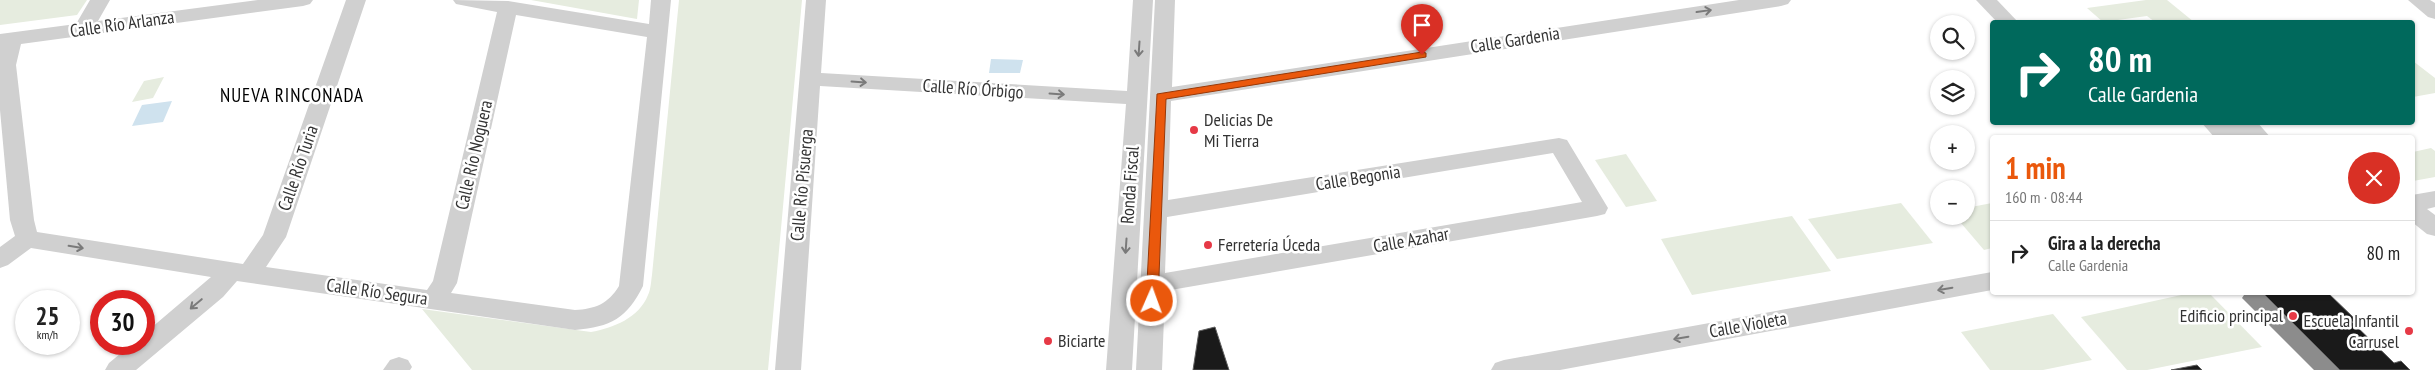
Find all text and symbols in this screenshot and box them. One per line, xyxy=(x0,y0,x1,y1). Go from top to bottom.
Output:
pin xyxy=(1401,4,1443,55)
street label: Calle Río Arlanza xyxy=(68,5,175,42)
one-way arrow xyxy=(1695,6,1711,16)
icon: arrive xyxy=(1408,11,1436,39)
map controls xyxy=(1930,15,1975,225)
button: search xyxy=(1930,15,1975,60)
street label: Calle Gardenia xyxy=(1469,21,1561,58)
text: 80 m xyxy=(2088,36,2152,82)
one-way arrow xyxy=(1134,40,1144,56)
icon: right xyxy=(2005,40,2070,105)
button: layers xyxy=(1930,70,1975,115)
street label: Calle Río Órbigo xyxy=(922,74,1024,104)
one-way arrow xyxy=(851,77,867,86)
text: Calle Gardenia xyxy=(2088,80,2198,108)
district label: NUEVA RINCONADA xyxy=(220,83,364,107)
one-way arrow xyxy=(1048,90,1064,99)
street label: Calle Río Noguera xyxy=(450,98,497,212)
place label: Delicias De Mi Tierra xyxy=(1204,108,1273,152)
street label: Calle Río Turia xyxy=(272,122,323,214)
marker: Delicias De Mi Tierra xyxy=(1188,124,1200,136)
button: + xyxy=(1930,125,1975,170)
street label: Calle Río Pisuerga xyxy=(785,128,818,242)
street label: Ronda Fiscal xyxy=(1115,145,1144,225)
text: 1 min xyxy=(2005,148,2066,187)
button: close xyxy=(2348,152,2400,204)
street label: Calle Begonia xyxy=(1314,159,1402,196)
button: − xyxy=(1930,180,1975,225)
text: 160 m · 08:44 xyxy=(2005,187,2083,207)
street label: Calle Azahar xyxy=(1371,222,1451,257)
text: Gira a la derecha xyxy=(2048,231,2161,255)
place label: Ferretería Úceda xyxy=(1218,233,1320,256)
one-way arrow xyxy=(1121,237,1130,253)
marker: Ferretería Úceda xyxy=(1202,239,1214,251)
icon: right xyxy=(2005,239,2033,267)
text: 80 m xyxy=(2367,241,2400,265)
one-way arrow xyxy=(67,242,83,252)
text: Calle Gardenia xyxy=(2048,255,2128,275)
street label: Calle Río Segura xyxy=(325,273,429,310)
position arrow xyxy=(1125,274,1177,326)
one-way arrow xyxy=(1937,285,1953,295)
speed limit sign: 30 xyxy=(90,290,155,355)
one-way arrow xyxy=(190,299,203,310)
text: 25 xyxy=(36,300,59,332)
place label: Edificio principal xyxy=(2180,304,2284,327)
street label: Calle Violeta xyxy=(1707,306,1788,343)
place label: Escuela Infantil Carrusel xyxy=(2303,309,2400,353)
marker: Edificio principal xyxy=(2287,310,2299,322)
marker: Escuela Infantil Carrusel xyxy=(2403,325,2415,337)
text: km/h xyxy=(37,327,58,342)
place label: Biciarte xyxy=(1058,329,1106,352)
one-way arrow xyxy=(1674,333,1690,343)
marker: Biciarte xyxy=(1042,335,1054,347)

